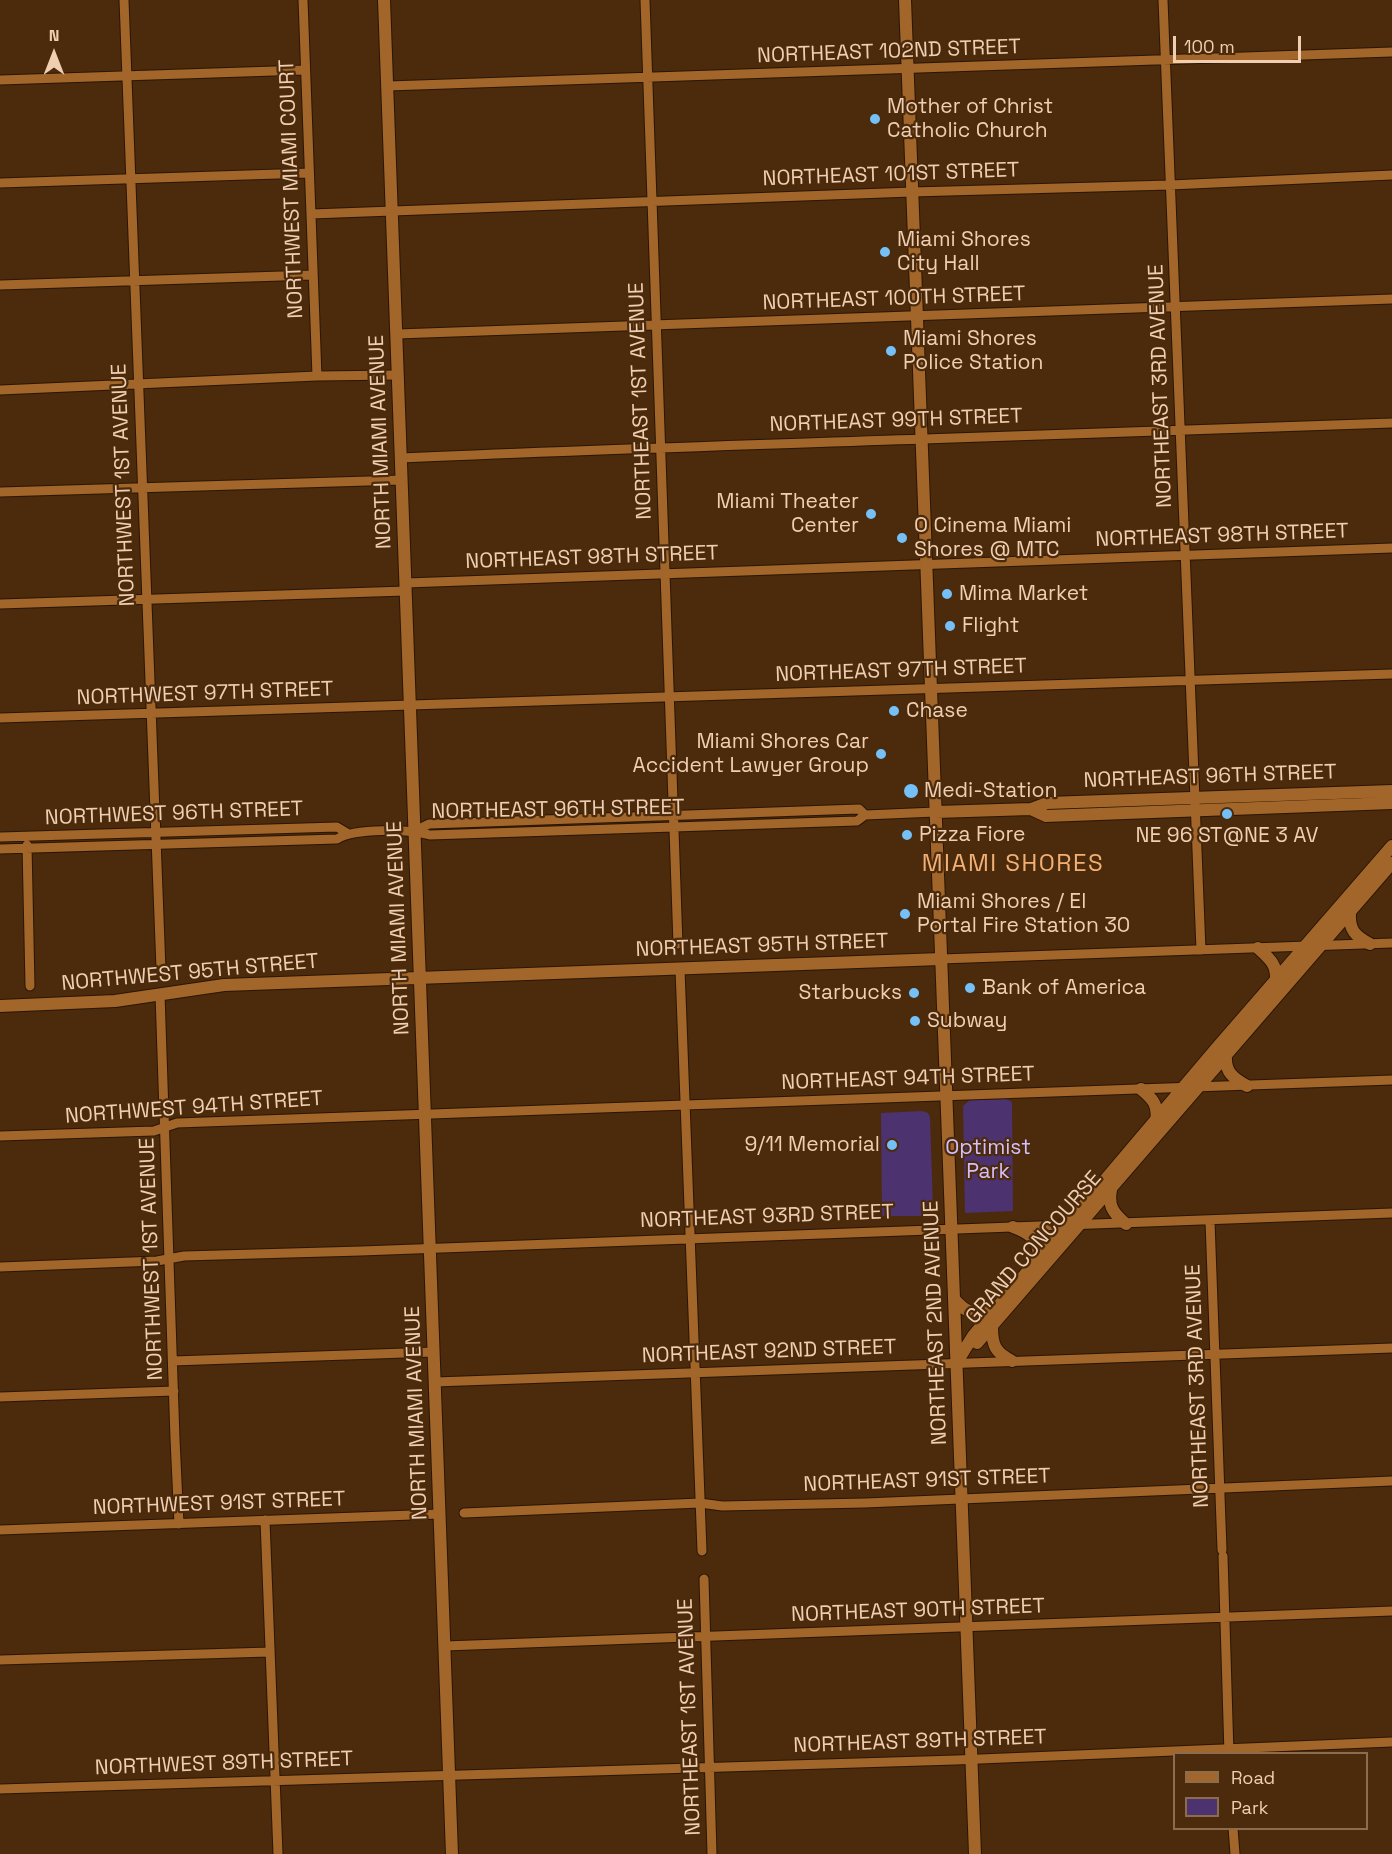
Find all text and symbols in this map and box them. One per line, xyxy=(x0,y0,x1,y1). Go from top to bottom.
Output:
north arrow xyxy=(24,24,84,84)
scale bar xyxy=(1176,24,1304,62)
text: N xyxy=(49,25,59,46)
street label: NORTHEAST 102ND STREET xyxy=(757,35,1021,69)
text: 100 m xyxy=(1184,35,1235,58)
street label: NORTHWEST MIAMI COURT xyxy=(275,59,309,319)
place label: Mother of Christ Catholic Church xyxy=(887,94,1053,144)
marker: Mother of Christ Catholic Church xyxy=(868,112,882,126)
street label: NORTHEAST 101ST STREET xyxy=(762,158,1020,192)
place label: Miami Shores City Hall xyxy=(897,227,1031,277)
marker: Miami Shores City Hall xyxy=(878,245,892,259)
street label: NORTHEAST 3RD AVENUE xyxy=(1144,264,1178,508)
street label: NORTHEAST 1ST AVENUE xyxy=(624,282,658,520)
street label: NORTHEAST 100TH STREET xyxy=(762,282,1026,316)
place label: Miami Shores Police Station xyxy=(903,326,1043,376)
street label: NORTH MIAMI AVENUE xyxy=(365,334,397,550)
marker: Miami Shores Police Station xyxy=(884,344,898,358)
street label: NORTHWEST 1ST AVENUE xyxy=(107,363,141,607)
street label: NORTHEAST 99TH STREET xyxy=(769,404,1023,438)
place label: Miami Theater Center xyxy=(716,489,859,539)
marker: Miami Theater Center xyxy=(864,507,878,521)
place label: O Cinema Miami Shores @ MTC xyxy=(914,513,1071,563)
street label: NORTHEAST 98TH STREET xyxy=(1095,519,1349,553)
marker: O Cinema Miami Shores @ MTC xyxy=(895,531,909,545)
street label: NORTHEAST 98TH STREET xyxy=(465,541,719,575)
place label: Mima Market xyxy=(959,581,1088,607)
marker: Mima Market xyxy=(940,587,954,601)
place label: Flight xyxy=(962,613,1019,639)
marker: Flight xyxy=(943,619,957,633)
street label: NORTHEAST 97TH STREET xyxy=(775,654,1027,688)
street label: NORTHWEST 97TH STREET xyxy=(76,677,334,711)
place label: Chase xyxy=(906,698,968,724)
marker: Chase xyxy=(887,704,901,718)
place label: Miami Shores Car Accident Lawyer Group xyxy=(632,729,869,779)
marker: Miami Shores Car Accident Lawyer Group xyxy=(874,747,888,761)
street label: NORTHEAST 96TH STREET xyxy=(1083,760,1337,794)
place label: Medi-Station xyxy=(924,778,1057,804)
marker: Medi-Station xyxy=(902,782,920,800)
street label: NORTHEAST 96TH STREET xyxy=(431,795,685,825)
street label: NORTHWEST 96TH STREET xyxy=(44,797,304,831)
marker: NE 96 ST@NE 3 AV xyxy=(1220,807,1234,821)
street label: NORTH MIAMI AVENUE xyxy=(383,820,415,1036)
place label: Pizza Fiore xyxy=(919,822,1025,848)
place label: NE 96 ST@NE 3 AV xyxy=(1136,823,1318,849)
marker: Pizza Fiore xyxy=(900,828,914,842)
district label: MIAMI SHORES xyxy=(922,850,1104,878)
place label: Miami Shores / El Portal Fire Station 30 xyxy=(917,889,1130,939)
marker: Miami Shores / El Portal Fire Station 30 xyxy=(898,907,912,921)
street label: NORTHEAST 95TH STREET xyxy=(635,929,889,963)
street label: NORTHWEST 95TH STREET xyxy=(60,949,320,997)
place label: Bank of America xyxy=(982,975,1146,1001)
place label: Starbucks xyxy=(798,980,902,1006)
marker: Bank of America xyxy=(963,981,977,995)
marker: Starbucks xyxy=(907,986,921,1000)
place label: Subway xyxy=(927,1008,1007,1034)
marker: Subway xyxy=(908,1014,922,1028)
street label: NORTHEAST 94TH STREET xyxy=(781,1062,1035,1096)
street label: NORTHWEST 94TH STREET xyxy=(64,1086,324,1130)
place label: 9/11 Memorial xyxy=(745,1132,880,1158)
park label: Optimist Park xyxy=(945,1135,1031,1185)
street label: NORTHWEST 1ST AVENUE xyxy=(135,1137,169,1381)
marker: 9/11 Memorial xyxy=(885,1138,899,1152)
street label: GRAND CONCOURSE xyxy=(961,1166,1107,1330)
street label: NORTHEAST 93RD STREET xyxy=(640,1200,894,1234)
street label: NORTHEAST 2ND AVENUE xyxy=(919,1200,953,1446)
street label: NORTHEAST 3RD AVENUE xyxy=(1181,1264,1215,1508)
street label: NORTH MIAMI AVENUE xyxy=(401,1305,433,1521)
street label: NORTHEAST 92ND STREET xyxy=(641,1335,897,1369)
street label: NORTHEAST 91ST STREET xyxy=(803,1464,1051,1498)
street label: NORTHWEST 91ST STREET xyxy=(92,1487,346,1521)
street label: NORTHEAST 90TH STREET xyxy=(791,1594,1045,1628)
street label: NORTHEAST 1ST AVENUE xyxy=(673,1598,707,1836)
street label: NORTHEAST 89TH STREET xyxy=(793,1725,1047,1759)
street label: NORTHWEST 89TH STREET xyxy=(94,1747,354,1781)
legend xyxy=(1173,1752,1368,1830)
text: Road xyxy=(1231,1766,1275,1789)
text: Park xyxy=(1231,1796,1268,1819)

